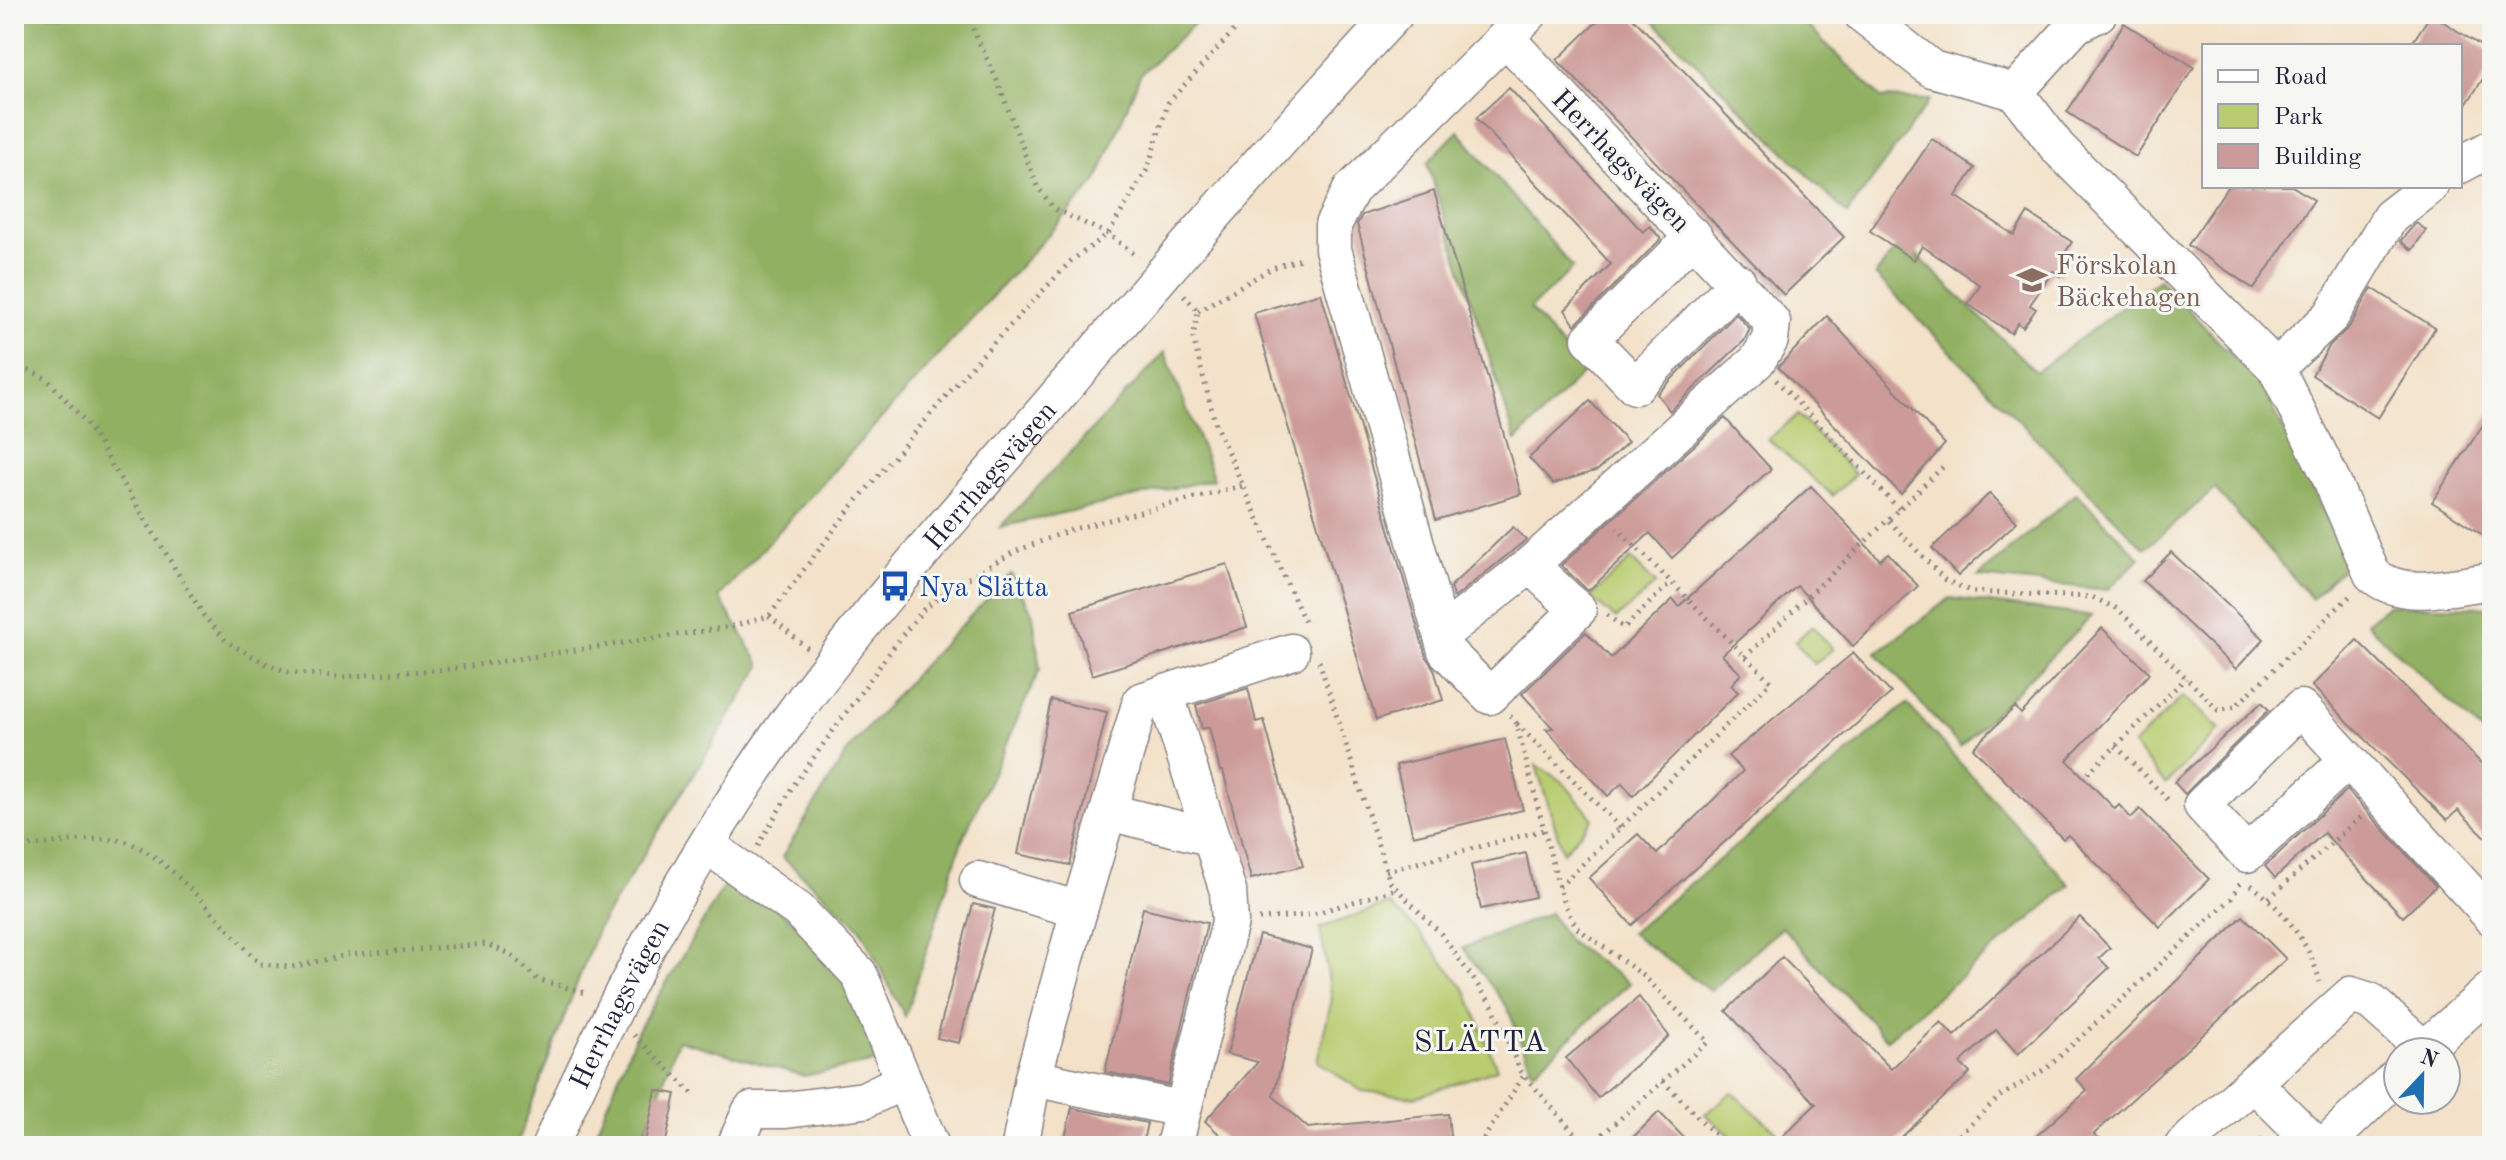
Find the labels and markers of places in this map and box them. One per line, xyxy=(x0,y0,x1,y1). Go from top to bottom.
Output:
place label: Förskolan Bäckehagen xyxy=(2056,253,2201,313)
school or university icon: Förskolan Bäckehagen xyxy=(2015,263,2049,297)
bus stop icon: Nya Slätta xyxy=(878,569,912,603)
place label: Nya Slätta xyxy=(919,575,1049,603)

